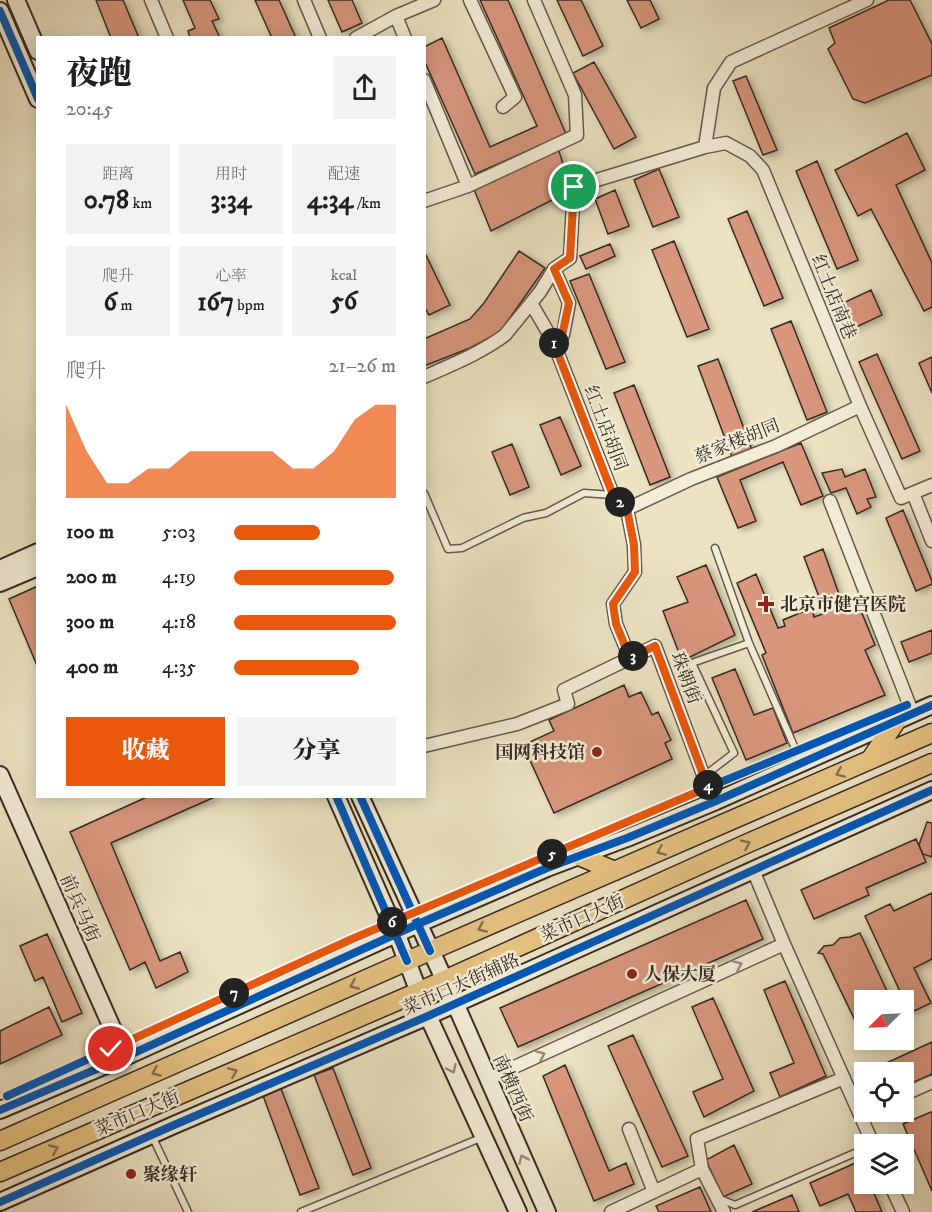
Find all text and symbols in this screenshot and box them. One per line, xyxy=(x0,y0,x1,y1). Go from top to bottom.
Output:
text: 夜跑 xyxy=(66,54,132,95)
button: share xyxy=(333,56,396,119)
text: 20:45 xyxy=(66,97,113,122)
pin xyxy=(548,161,599,212)
text: 距离 xyxy=(102,164,134,184)
text: 用时 xyxy=(215,164,247,184)
text: 配速 xyxy=(328,164,360,184)
icon: arrive xyxy=(557,170,590,203)
text: 0.78 xyxy=(84,184,129,217)
text: 3:34 xyxy=(210,184,252,217)
text: 4:34 xyxy=(307,184,353,217)
text: km xyxy=(129,193,152,213)
text: /km xyxy=(353,193,381,213)
street label: 红土店南巷 xyxy=(806,252,860,343)
text: kcal xyxy=(331,265,357,285)
text: 爬升 xyxy=(102,266,134,286)
text: 心率 xyxy=(215,266,247,286)
text: 56 xyxy=(331,285,357,318)
text: 6 xyxy=(104,286,117,319)
text: 167 xyxy=(197,286,234,319)
text: m xyxy=(117,295,133,315)
text: bpm xyxy=(234,295,265,315)
pin: 1 xyxy=(539,328,569,358)
text: 1 xyxy=(551,333,557,353)
text: 21–26 m xyxy=(329,354,396,379)
text: 爬升 xyxy=(66,359,106,384)
street label: 红土店胡同 xyxy=(579,382,631,474)
street label: 蔡家楼胡同 xyxy=(692,415,783,469)
pin: 2 xyxy=(605,487,635,517)
text: 2 xyxy=(616,492,624,512)
text: 100 m xyxy=(66,520,114,545)
text: 5:03 xyxy=(162,520,195,545)
text: 200 m xyxy=(66,565,117,590)
text: 4:19 xyxy=(162,565,196,590)
place label: 北京市健宫医院 xyxy=(780,594,906,616)
marker: 北京市健宫医院 xyxy=(757,595,775,613)
text: 300 m xyxy=(66,610,114,635)
text: 4:18 xyxy=(162,610,196,635)
pin: 3 xyxy=(618,641,648,671)
text: 3 xyxy=(630,646,636,666)
street label: 珠朝街 xyxy=(665,649,705,708)
text: 400 m xyxy=(66,655,118,680)
text: 4:35 xyxy=(162,655,196,680)
button: 收藏 xyxy=(66,717,225,786)
button: 分享 xyxy=(237,717,396,786)
place label: 国网科技馆 xyxy=(495,742,585,764)
marker: 国网科技馆 xyxy=(590,745,604,759)
one-way arrow xyxy=(835,766,846,778)
pin: 4 xyxy=(693,770,723,800)
text: 4 xyxy=(703,775,713,795)
pin: 5 xyxy=(537,839,567,869)
one-way arrow xyxy=(739,839,750,851)
one-way arrow xyxy=(656,843,667,855)
text: 5 xyxy=(548,844,556,864)
street label: 前兵马街 xyxy=(54,871,104,946)
street label: 菜市口大街 xyxy=(537,891,628,947)
pin: 6 xyxy=(377,907,407,937)
text: 6 xyxy=(388,912,396,932)
one-way arrow xyxy=(477,921,488,933)
street label: 菜市口大街辅路 xyxy=(399,949,523,1021)
one-way arrow xyxy=(732,961,743,973)
place label: 人保大厦 xyxy=(644,964,716,986)
marker: 人保大厦 xyxy=(625,967,639,981)
pin: 7 xyxy=(219,978,249,1008)
one-way arrow xyxy=(349,978,360,990)
text: 7 xyxy=(230,983,238,1003)
north arrow xyxy=(854,990,914,1050)
map controls xyxy=(854,990,914,1194)
pin xyxy=(85,1023,136,1074)
icon: check xyxy=(94,1032,127,1065)
one-way arrow xyxy=(535,1050,546,1062)
street label: 南横西街 xyxy=(487,1051,537,1126)
button: locate xyxy=(854,1062,914,1122)
one-way arrow xyxy=(445,1063,457,1074)
one-way arrow xyxy=(151,1065,162,1077)
one-way arrow xyxy=(226,1067,237,1079)
street label: 菜市口大街 xyxy=(92,1086,183,1142)
button: layers xyxy=(854,1134,914,1194)
one-way arrow xyxy=(47,1144,58,1156)
one-way arrow xyxy=(518,1154,530,1165)
place label: 聚缘轩 xyxy=(143,1164,198,1186)
marker: 聚缘轩 xyxy=(124,1167,138,1181)

